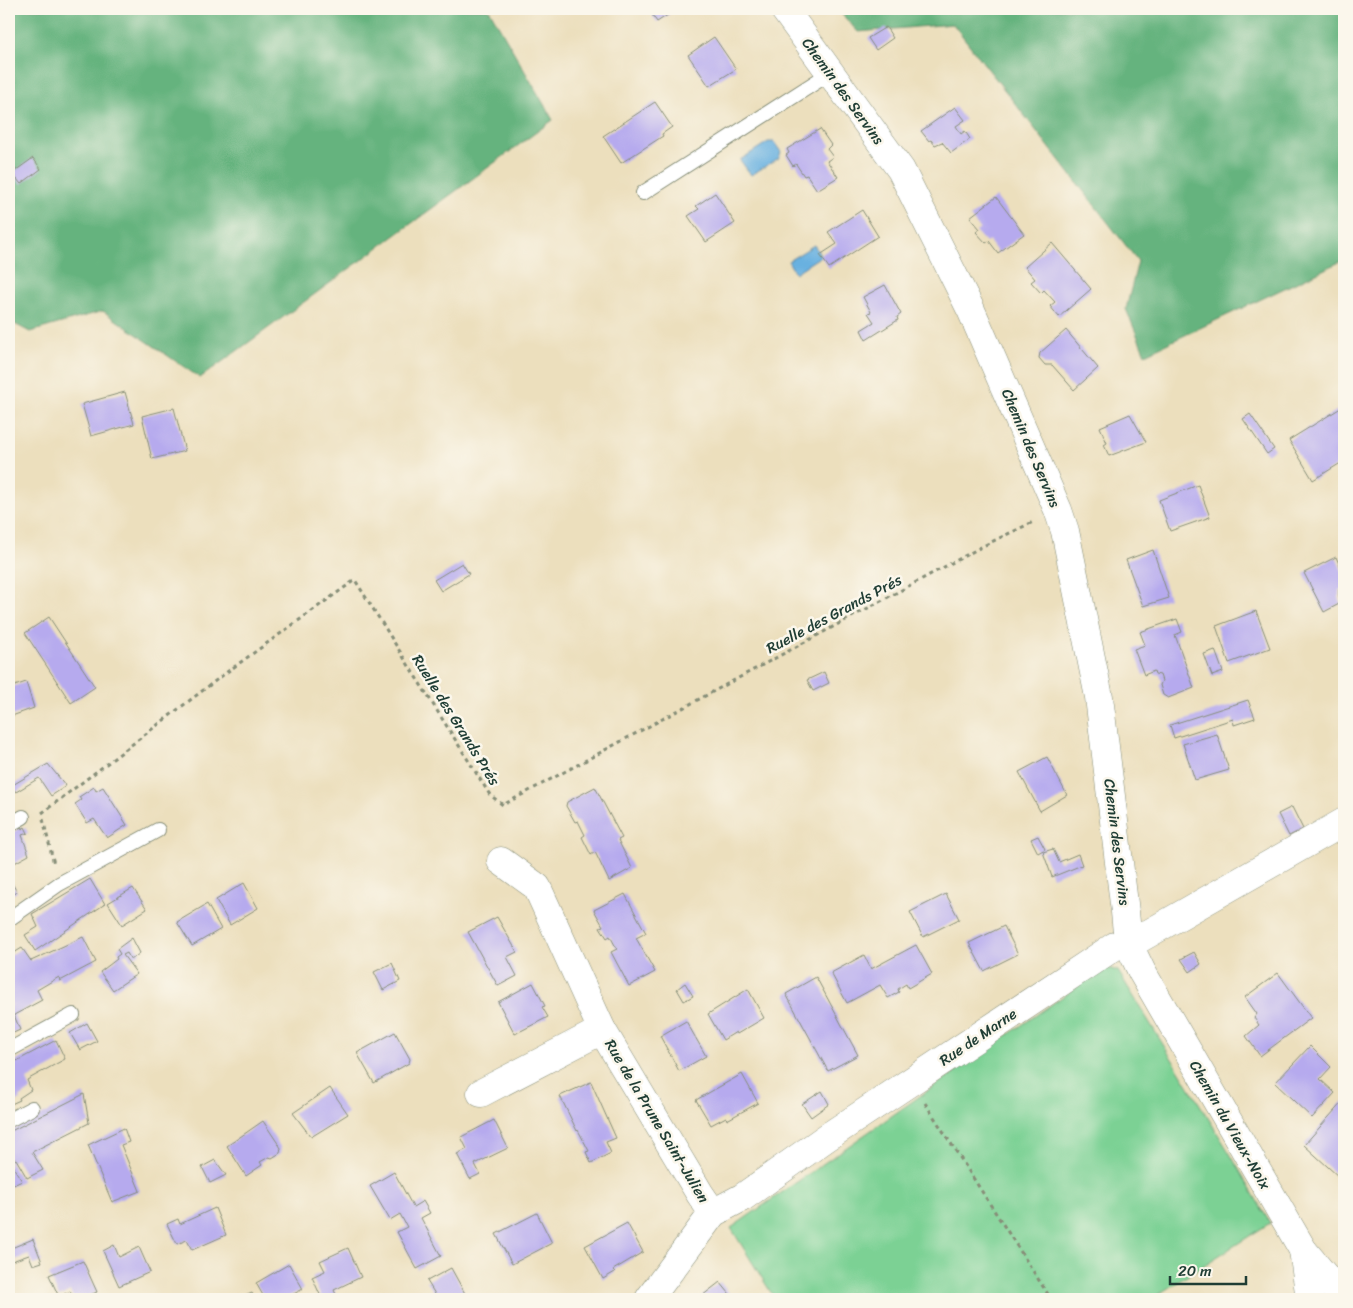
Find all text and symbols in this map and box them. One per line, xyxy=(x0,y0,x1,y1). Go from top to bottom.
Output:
street label: Chemin des Servins xyxy=(795,32,891,151)
street label: Chemin des Servins xyxy=(994,384,1068,512)
street label: Ruelle des Grands Prés xyxy=(761,567,907,661)
street label: Ruelle des Grands Prés xyxy=(405,649,507,791)
street label: Chemin des Servins xyxy=(1096,777,1138,908)
street label: Rue de Marne xyxy=(934,1001,1023,1073)
street label: Rue de la Prune Saint-Julien xyxy=(598,1034,716,1208)
street label: Chemin du Vieux-Noix xyxy=(1182,1055,1278,1195)
scale bar xyxy=(1170,1253,1247,1285)
text: 20 m xyxy=(1178,1258,1212,1284)

